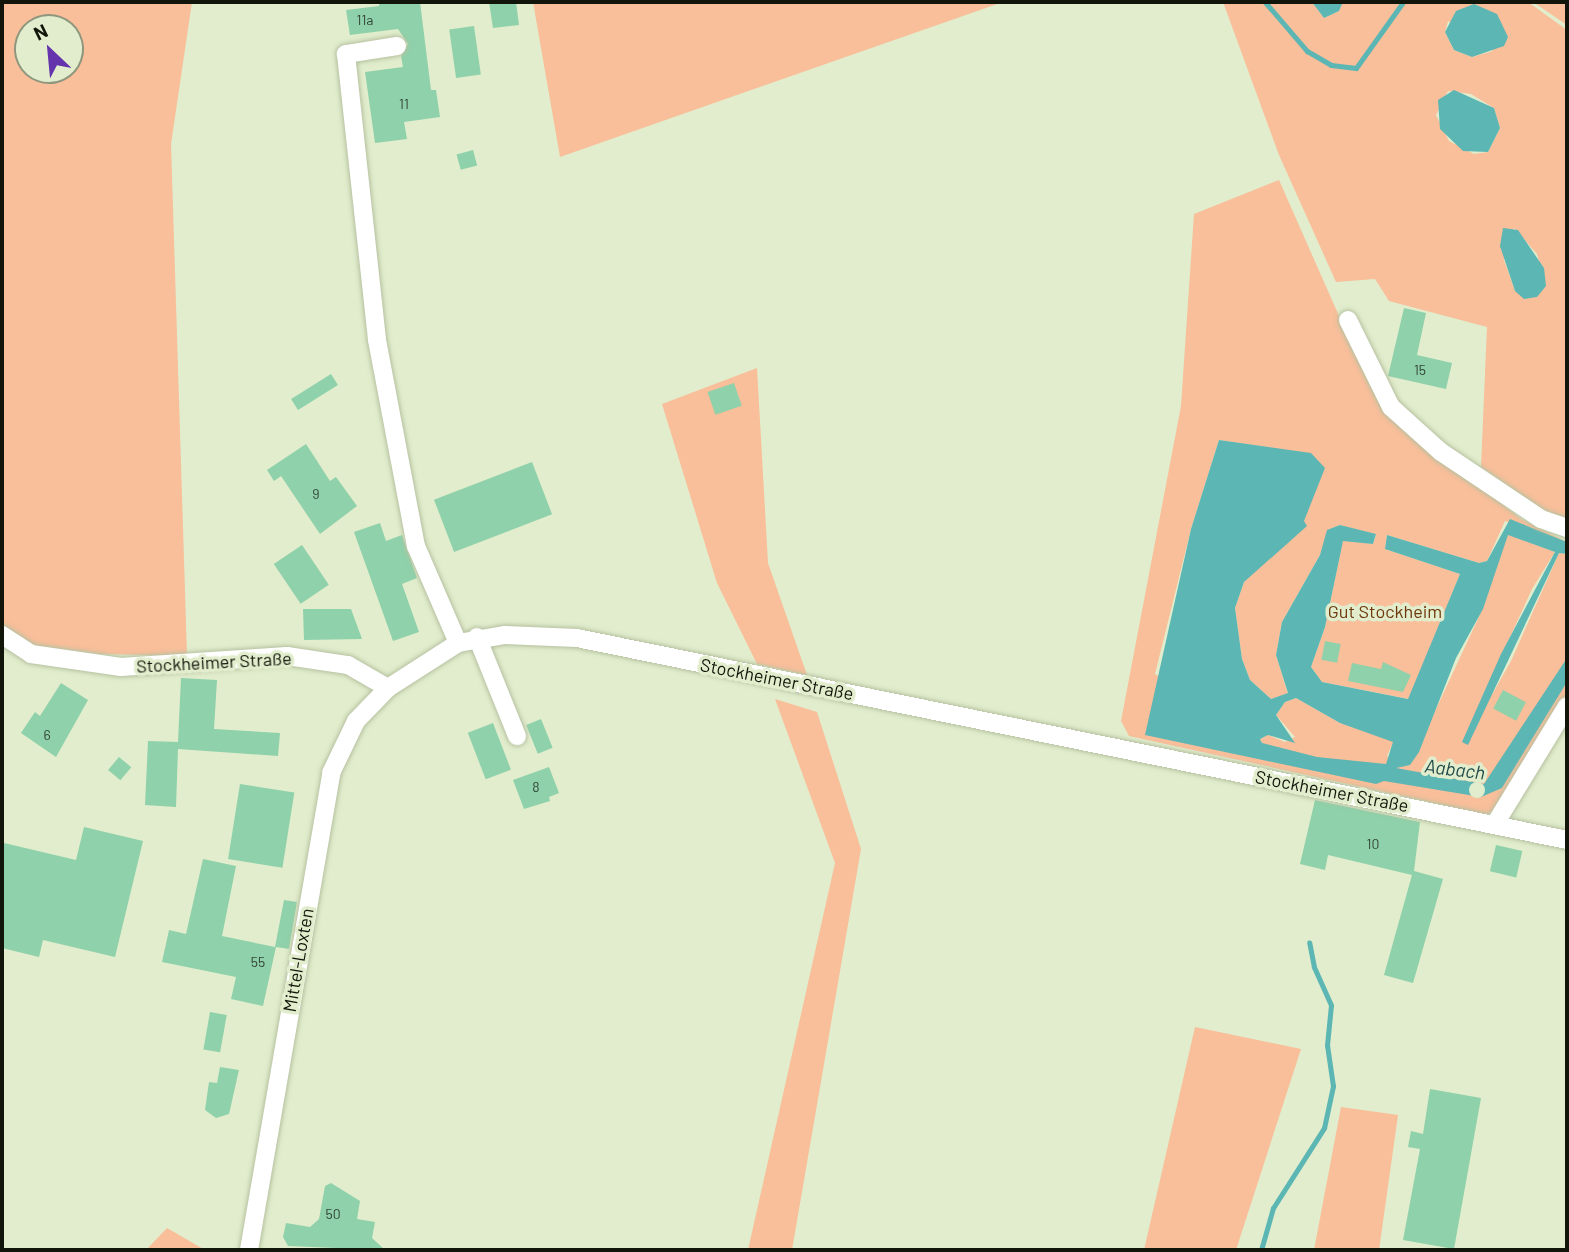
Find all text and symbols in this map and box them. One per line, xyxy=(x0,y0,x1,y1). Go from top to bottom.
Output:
house number: 11a xyxy=(357,12,373,28)
north arrow xyxy=(14,14,84,84)
text: N xyxy=(30,18,51,45)
house number: 11 xyxy=(399,96,409,112)
house number: 15 xyxy=(1414,362,1426,378)
house number: 9 xyxy=(312,486,320,502)
park label: Gut Stockheim xyxy=(1328,600,1442,622)
street label: Stockheimer Straße xyxy=(136,647,292,677)
street label: Stockheimer Straße xyxy=(699,654,855,704)
house number: 6 xyxy=(43,727,51,743)
water label: Aabach xyxy=(1424,754,1486,784)
street label: Stockheimer Straße xyxy=(1254,766,1410,816)
house number: 8 xyxy=(532,779,540,795)
house number: 10 xyxy=(1367,836,1379,852)
street label: Mittel-Loxten xyxy=(278,906,318,1014)
house number: 55 xyxy=(251,954,265,970)
house number: 50 xyxy=(325,1206,341,1222)

